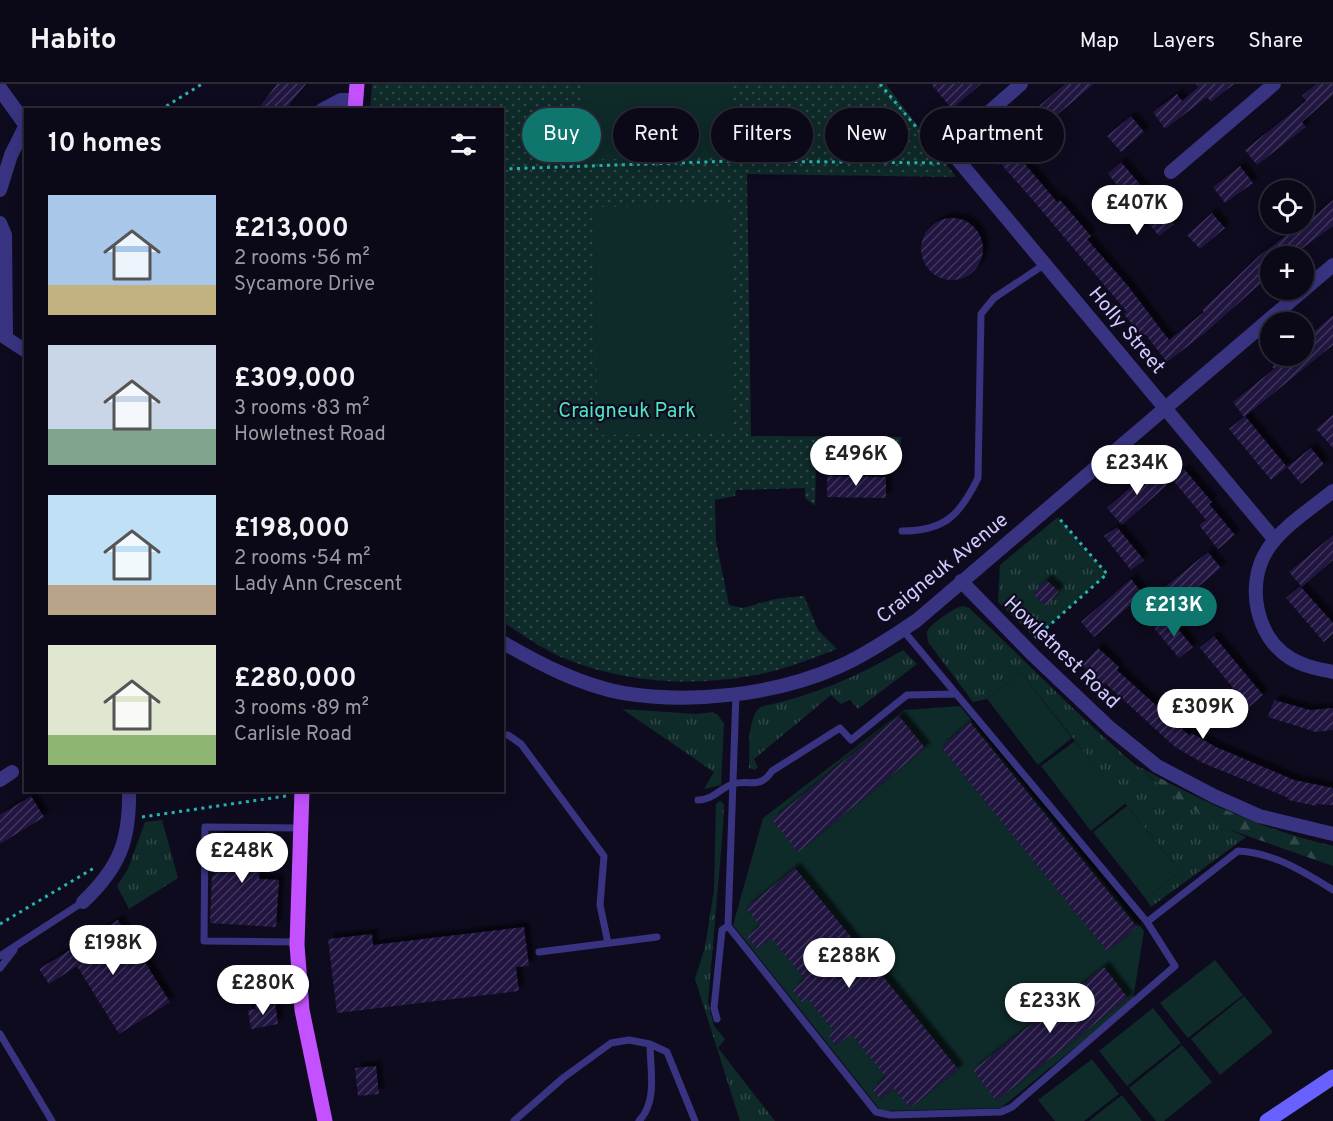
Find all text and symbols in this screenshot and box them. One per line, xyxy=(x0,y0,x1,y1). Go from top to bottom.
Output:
text: Habito xyxy=(30,23,117,59)
text: Map xyxy=(1080,28,1119,55)
text: Layers xyxy=(1152,28,1215,55)
text: Share xyxy=(1248,28,1303,55)
chip: Buy xyxy=(522,108,601,162)
chip: Rent xyxy=(613,108,699,162)
chip: Filters xyxy=(711,108,813,162)
chip: New xyxy=(825,108,908,162)
chip: Apartment xyxy=(920,108,1064,162)
text: 10 homes xyxy=(48,128,162,161)
icon: filters xyxy=(447,128,480,161)
map controls xyxy=(1260,180,1314,366)
button: locate xyxy=(1260,180,1314,234)
pin: £407K xyxy=(1095,185,1179,236)
text: £407K xyxy=(1106,191,1168,217)
text: £213,000 xyxy=(234,213,349,246)
icon: home xyxy=(96,219,168,291)
text: 2 rooms · 56 m² xyxy=(234,246,370,272)
button: + xyxy=(1260,246,1314,300)
text: Sycamore Drive xyxy=(234,272,375,298)
street label: Holly Street xyxy=(1082,282,1170,380)
button: − xyxy=(1260,312,1314,366)
text: £309,000 xyxy=(234,363,356,396)
icon: home xyxy=(96,369,168,441)
text: 3 rooms · 83 m² xyxy=(234,396,369,422)
park label: Craigneuk Park xyxy=(558,399,696,425)
text: Howletnest Road xyxy=(234,422,386,448)
pin: £496K xyxy=(814,436,898,487)
text: £496K xyxy=(824,442,888,468)
pin: £234K xyxy=(1095,445,1179,496)
text: £234K xyxy=(1105,451,1169,477)
street label: Craigneuk Avenue xyxy=(872,508,1014,630)
text: £198,000 xyxy=(234,513,350,546)
icon: home xyxy=(96,519,168,591)
text: 2 rooms · 54 m² xyxy=(234,546,371,572)
text: Lady Ann Crescent xyxy=(234,572,402,598)
pin: £213K xyxy=(1132,587,1216,638)
street label: Howletnest Road xyxy=(997,591,1125,715)
text: £213K xyxy=(1145,593,1203,619)
text: £280,000 xyxy=(234,663,357,696)
icon: home xyxy=(96,669,168,741)
pin: £309K xyxy=(1161,689,1245,740)
text: £309K xyxy=(1171,695,1235,721)
text: 3 rooms · 89 m² xyxy=(234,696,369,722)
text: Carlisle Road xyxy=(234,722,352,748)
pin: £248K xyxy=(200,833,284,884)
text: £248K xyxy=(210,839,274,865)
pin: £198K xyxy=(71,925,155,976)
text: £198K xyxy=(83,931,143,957)
pin: £288K xyxy=(807,938,891,989)
text: £288K xyxy=(817,944,881,970)
pin: £280K xyxy=(221,965,305,1016)
text: £280K xyxy=(231,971,295,997)
pin: £233K xyxy=(1008,983,1092,1034)
text: £233K xyxy=(1019,989,1081,1015)

